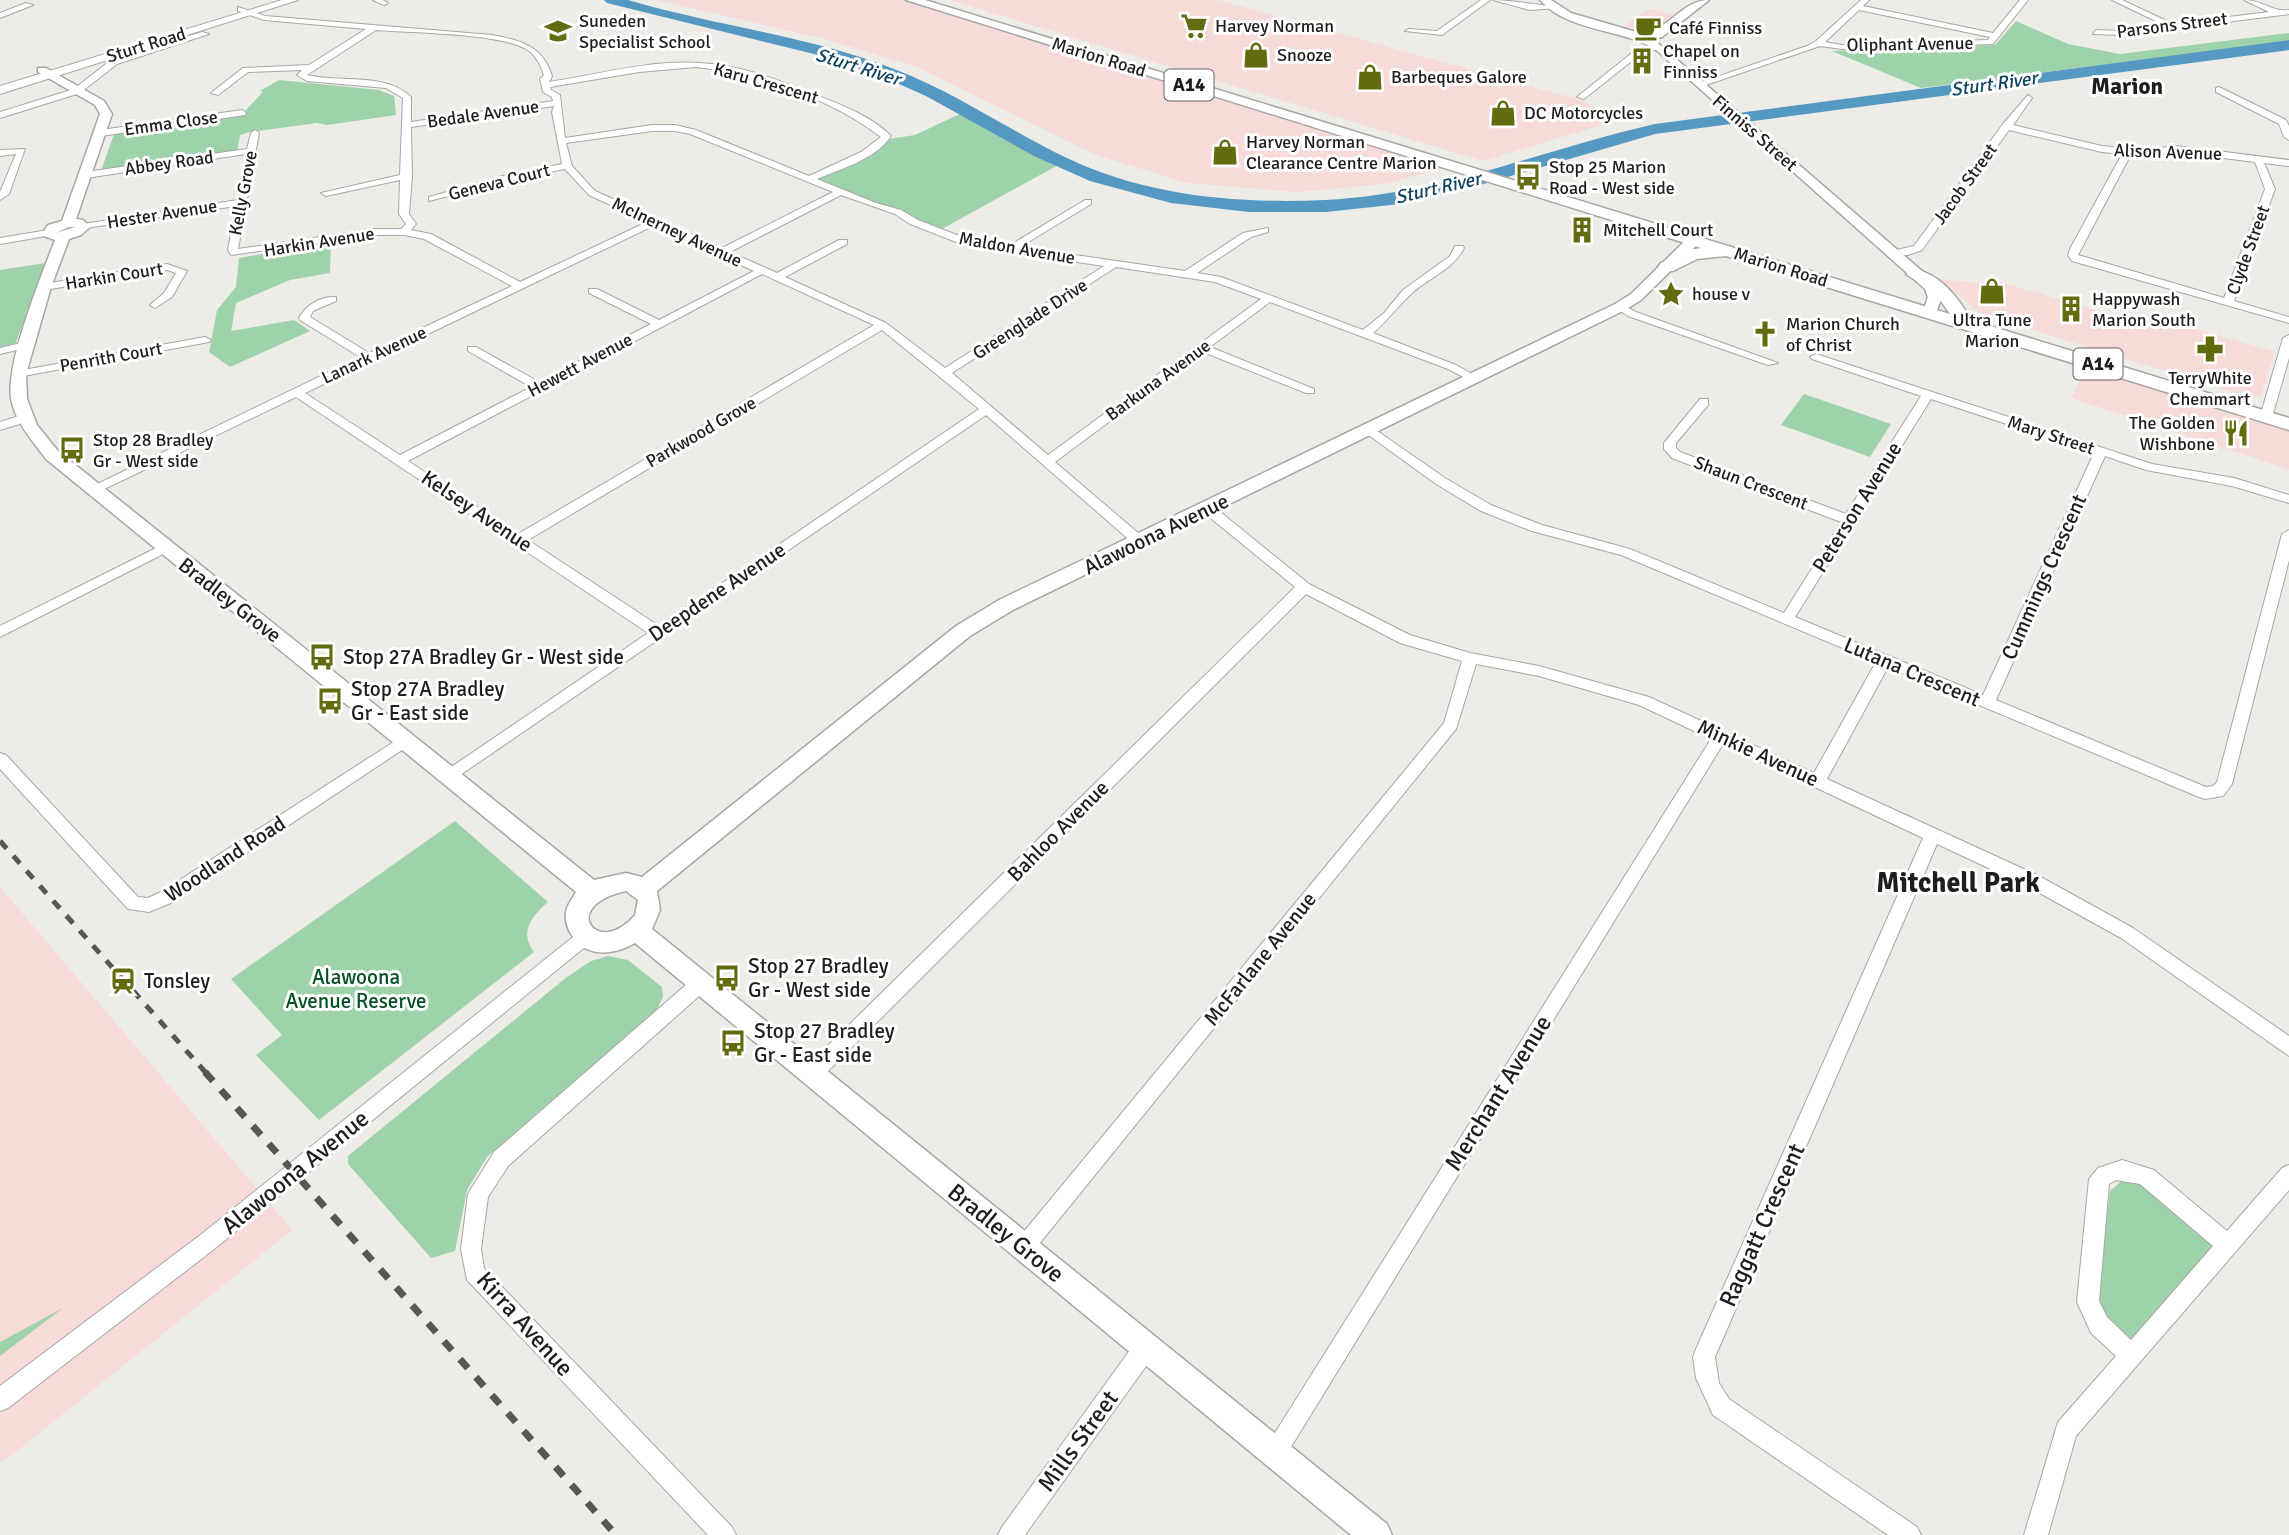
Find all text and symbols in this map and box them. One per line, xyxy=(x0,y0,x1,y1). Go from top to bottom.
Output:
street label: Parsons Street xyxy=(2115,7,2229,43)
place label: Suneden Specialist School xyxy=(579,10,711,53)
supermarket icon: Harvey Norman xyxy=(1179,11,1209,41)
cafe icon: Café Finniss xyxy=(1633,13,1663,43)
place label: Harvey Norman xyxy=(1215,15,1334,37)
school or university icon: Suneden Specialist School xyxy=(543,16,573,46)
place label: Café Finniss xyxy=(1669,17,1762,39)
street label: Sturt Road xyxy=(104,23,188,67)
street label: Marion Road xyxy=(1049,32,1149,82)
street label: Oliphant Avenue xyxy=(1846,32,1974,56)
shop icon: Snooze xyxy=(1241,40,1271,70)
place label: Chapel on Finniss xyxy=(1663,40,1740,83)
water label: Sturt River xyxy=(813,43,906,92)
place label: Snooze xyxy=(1277,44,1332,66)
building icon: Chapel on Finniss xyxy=(1627,46,1657,76)
street label: Karu Crescent xyxy=(711,58,821,108)
shop icon: Barbeques Galore xyxy=(1355,62,1385,92)
place label: Barbeques Galore xyxy=(1391,66,1527,88)
water label: Sturt River xyxy=(1949,66,2042,102)
road number: A14 xyxy=(1164,69,1214,100)
district label: Marion xyxy=(2091,72,2163,101)
street label: Finniss Street xyxy=(1708,90,1802,176)
street label: Bedale Avenue xyxy=(426,95,540,133)
shop icon: DC Motorcycles xyxy=(1488,98,1518,128)
place label: DC Motorcycles xyxy=(1524,102,1643,124)
street label: Emma Close xyxy=(123,106,219,140)
place label: Harvey Norman Clearance Centre Marion xyxy=(1246,131,1437,174)
shop icon: Harvey Norman Clearance Centre Marion xyxy=(1210,137,1240,167)
street label: Jacob Street xyxy=(1928,139,2002,229)
street label: Alison Avenue xyxy=(2114,139,2222,165)
street label: Abbey Road xyxy=(123,146,215,180)
street label: Kelly Grove xyxy=(224,149,262,237)
place label: Stop 25 Marion Road - West side xyxy=(1549,156,1675,199)
street label: Geneva Court xyxy=(446,159,552,205)
bus stop icon: Stop 25 Marion Road - West side xyxy=(1513,162,1543,192)
water label: Sturt River xyxy=(1393,166,1486,209)
street label: McInerney Avenue xyxy=(608,192,746,272)
street label: Hester Avenue xyxy=(105,194,219,234)
street label: Clyde Street xyxy=(2222,202,2274,298)
building icon: Mitchell Court xyxy=(1567,215,1597,245)
place label: Mitchell Court xyxy=(1603,219,1713,241)
street label: Harkin Avenue xyxy=(262,222,376,262)
street label: Maldon Avenue xyxy=(957,227,1077,269)
street label: Marion Road xyxy=(1731,242,1831,292)
street label: Harkin Court xyxy=(64,257,164,295)
street label: Greenglade Drive xyxy=(969,274,1091,364)
shop icon: Ultra Tune Marion xyxy=(1977,276,2007,306)
place icon: house v xyxy=(1656,279,1686,309)
place label: house v xyxy=(1692,283,1751,305)
place label: Happywash Marion South xyxy=(2092,288,2196,331)
building icon: Happywash Marion South xyxy=(2056,294,2086,324)
place label: Ultra Tune Marion xyxy=(1953,309,2031,352)
place label: Marion Church of Christ xyxy=(1786,313,1900,356)
church icon: Marion Church of Christ xyxy=(1750,319,1780,349)
street label: Lanark Avenue xyxy=(318,321,430,389)
street label: Hewett Avenue xyxy=(524,328,636,402)
pharmacy icon: TerryWhite Chemmart xyxy=(2195,334,2225,364)
street label: Barkuna Avenue xyxy=(1101,335,1215,425)
street label: Penrith Court xyxy=(58,337,164,377)
road number: A14 xyxy=(2074,348,2122,380)
place label: TerryWhite Chemmart xyxy=(2168,367,2252,410)
street label: Parkwood Grove xyxy=(642,392,760,472)
street label: Mary Street xyxy=(2005,411,2097,459)
place label: The Golden Wishbone xyxy=(2129,412,2215,455)
restaurant icon: The Golden Wishbone xyxy=(2221,418,2251,448)
place label: Stop 28 Bradley Gr - West side xyxy=(93,429,214,472)
bus stop icon: Stop 28 Bradley Gr - West side xyxy=(57,435,87,465)
street label: Peterson Avenue xyxy=(1806,437,1908,577)
street label: Shaun Crescent xyxy=(1691,451,1811,515)
street label: Kelsey Avenue xyxy=(417,464,537,558)
street label: Alawoona Avenue xyxy=(1079,488,1233,580)
street label: Cummings Crescent xyxy=(1996,490,2092,664)
street label: Deepdene Avenue xyxy=(644,537,790,647)
street label: Bradley Grove xyxy=(173,552,287,648)
street label: Lutana Crescent xyxy=(1840,632,1984,712)
bus stop icon: Stop 27A Bradley Gr - West side xyxy=(307,642,337,672)
place label: Stop 27A Bradley Gr - West side xyxy=(343,644,624,670)
place label: Stop 27A Bradley Gr - East side xyxy=(351,676,504,726)
bus stop icon: Stop 27A Bradley Gr - East side xyxy=(315,686,345,716)
street label: Minkie Avenue xyxy=(1693,714,1823,792)
street label: Bahloo Avenue xyxy=(1002,775,1114,887)
street label: Woodland Road xyxy=(160,810,290,908)
district label: Mitchell Park xyxy=(1876,866,2040,900)
street label: McFarlane Avenue xyxy=(1198,887,1322,1031)
place label: Stop 27 Bradley Gr - West side xyxy=(748,953,889,1003)
bus stop icon: Stop 27 Bradley Gr - West side xyxy=(712,963,742,993)
park label: Alawoona Avenue Reserve xyxy=(286,964,426,1014)
station icon: Tonsley xyxy=(108,966,138,996)
place label: Tonsley xyxy=(144,968,210,994)
street label: Merchant Avenue xyxy=(1438,1010,1558,1176)
place label: Stop 27 Bradley Gr - East side xyxy=(754,1018,895,1068)
bus stop icon: Stop 27 Bradley Gr - East side xyxy=(718,1028,748,1058)
street label: Alawoona Avenue xyxy=(215,1103,375,1241)
street label: Raggatt Crescent xyxy=(1713,1139,1811,1311)
street label: Bradley Grove xyxy=(942,1177,1070,1289)
street label: Kirra Avenue xyxy=(470,1265,580,1383)
street label: Mills Street xyxy=(1031,1384,1125,1498)

